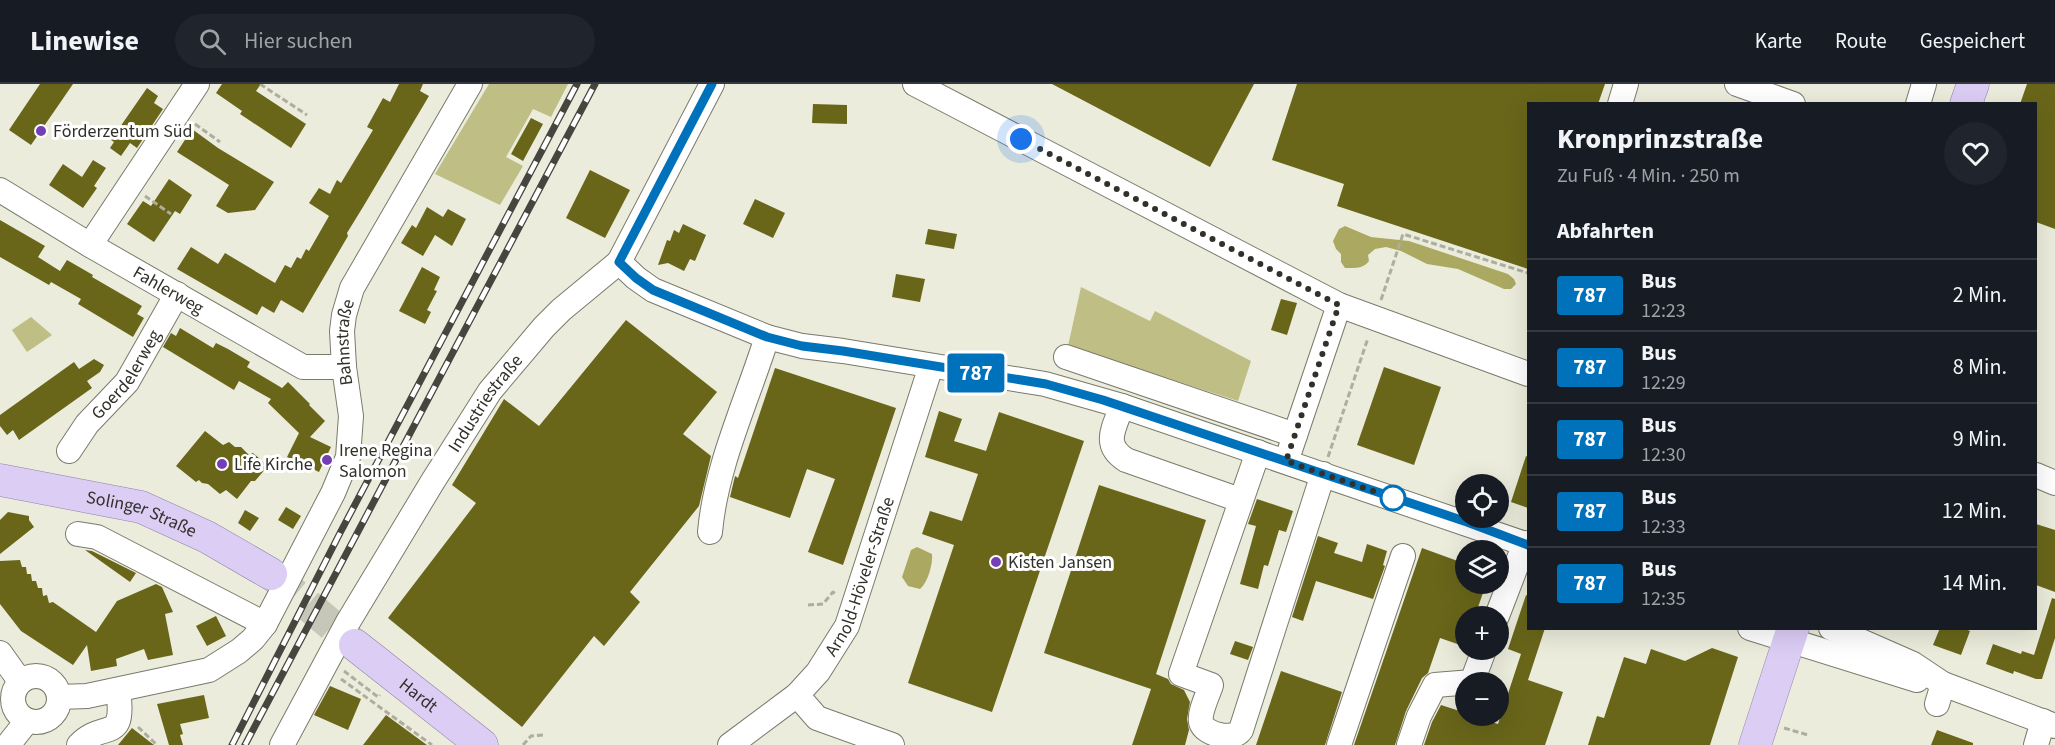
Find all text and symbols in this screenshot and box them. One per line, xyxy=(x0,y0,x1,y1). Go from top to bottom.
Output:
search box xyxy=(175,14,595,68)
text: Linewise xyxy=(30,21,139,61)
icon: search xyxy=(196,25,229,58)
text: Hier suchen xyxy=(244,25,353,57)
text: Karte xyxy=(1755,26,1802,56)
text: Route xyxy=(1835,26,1887,56)
text: Gespeichert xyxy=(1920,26,2025,56)
place label: Förderzentum Süd xyxy=(53,119,193,144)
text: Kronprinzstraße xyxy=(1557,119,1763,159)
button: heart xyxy=(1944,122,2007,185)
marker: Förderzentum Süd xyxy=(34,124,48,138)
your location xyxy=(1006,124,1036,154)
text: Zu Fuß · 4 Min. · 250 m xyxy=(1557,162,1740,190)
text: Abfahrten xyxy=(1557,215,1654,247)
street label: Fahlerweg xyxy=(128,260,208,321)
text: Bus xyxy=(1641,265,1677,297)
text: 2 Min. xyxy=(1953,279,2007,311)
text: 787 xyxy=(1573,280,1607,310)
street label: Bahnstraße xyxy=(330,296,361,387)
text: 12:23 xyxy=(1641,297,1686,325)
street label: Goerdelerweg xyxy=(86,325,167,425)
text: Bus xyxy=(1641,337,1677,369)
street label: Industriestraße xyxy=(442,349,529,457)
text: 8 Min. xyxy=(1953,351,2007,383)
text: 787 xyxy=(1573,352,1607,382)
line badge: 787 xyxy=(942,354,1010,392)
text: 787 xyxy=(959,358,993,388)
text: 12:29 xyxy=(1641,369,1686,397)
text: Bus xyxy=(1641,409,1677,441)
text: 9 Min. xyxy=(1953,423,2007,455)
text: 787 xyxy=(1573,424,1607,454)
place label: Irene Regina Salomon xyxy=(339,438,432,484)
text: 12:30 xyxy=(1641,441,1686,469)
place label: Life Kirche xyxy=(234,452,313,477)
marker: Irene Regina Salomon xyxy=(320,453,334,467)
marker: Life Kirche xyxy=(215,457,229,471)
map controls xyxy=(1455,474,1509,726)
button: locate xyxy=(1455,474,1509,528)
text: Bus xyxy=(1641,481,1677,513)
street label: Solinger Straße xyxy=(84,485,201,544)
unlabelled marker xyxy=(1380,485,1406,511)
street label: Arnold-Höveler-Straße xyxy=(819,494,901,661)
text: 12 Min. xyxy=(1942,495,2007,527)
text: 787 xyxy=(1573,496,1607,526)
text: 12:33 xyxy=(1641,513,1686,541)
button: layers xyxy=(1455,540,1509,594)
place label: Kisten Jansen xyxy=(1008,550,1112,575)
text: Bus xyxy=(1641,553,1677,585)
marker: Kisten Jansen xyxy=(989,555,1003,569)
text: 14 Min. xyxy=(1942,567,2007,599)
text: 787 xyxy=(1573,568,1607,598)
text: 12:35 xyxy=(1641,585,1686,613)
button: + xyxy=(1455,606,1509,660)
street label: Hardt xyxy=(394,672,443,719)
button: − xyxy=(1455,672,1509,726)

